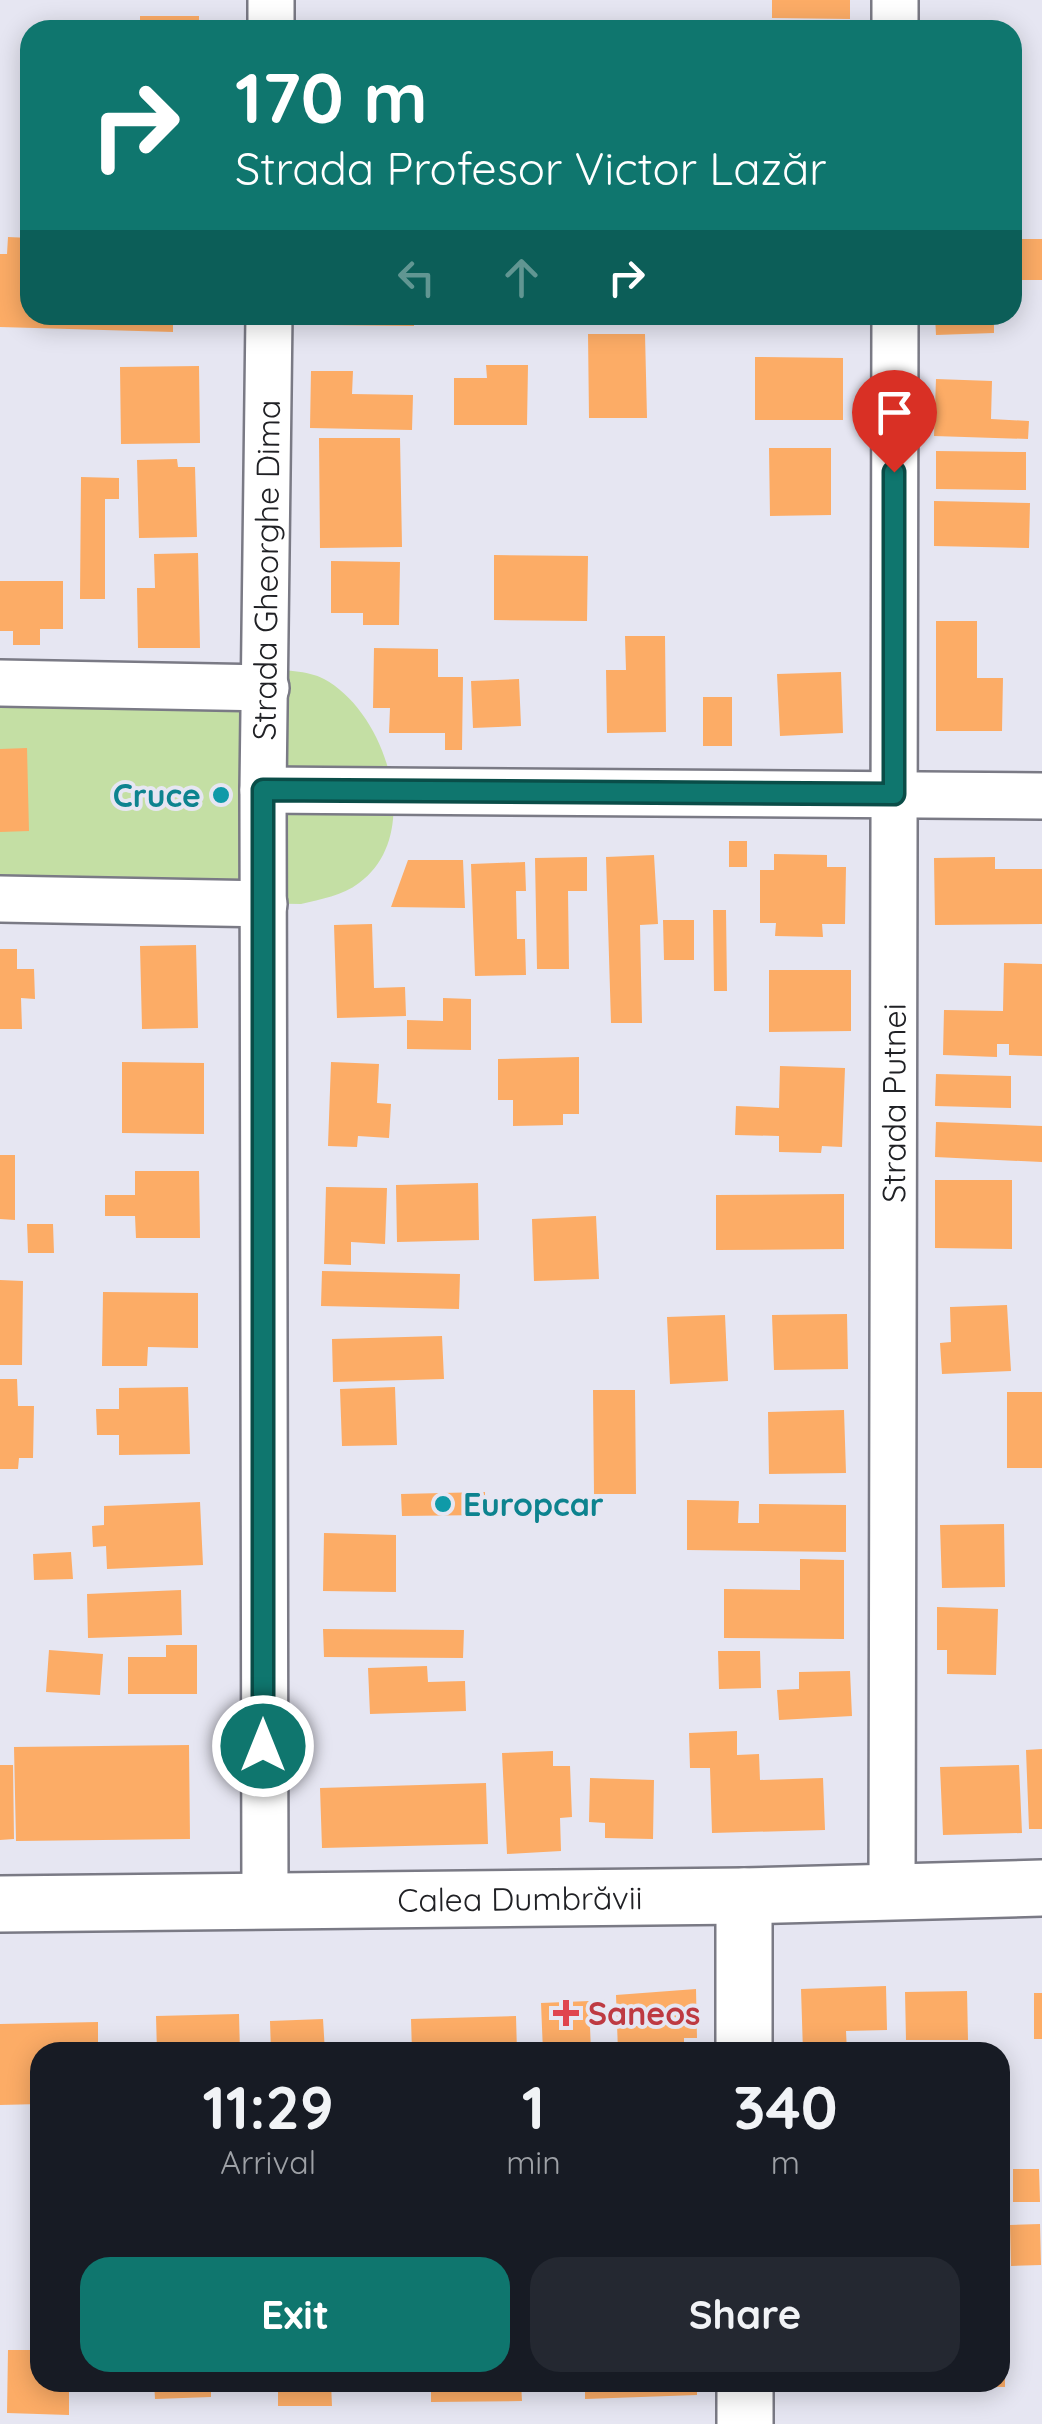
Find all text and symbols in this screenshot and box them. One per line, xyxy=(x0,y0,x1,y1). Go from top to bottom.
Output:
text: 170 m xyxy=(235,53,428,141)
icon: right xyxy=(70,60,200,190)
text: Strada Profesor Victor Lazăr xyxy=(235,140,827,196)
icon: left xyxy=(389,250,444,305)
icon: ahead xyxy=(494,250,549,305)
icon: right xyxy=(599,250,654,305)
pin xyxy=(852,370,937,473)
icon: arrive xyxy=(867,385,922,440)
street label: Strada Gheorghe Dima xyxy=(244,399,288,741)
place label: Cruce xyxy=(113,775,201,815)
marker: Cruce xyxy=(210,784,232,806)
street label: Strada Putnei xyxy=(873,1003,914,1203)
place label: Europcar xyxy=(463,1484,604,1524)
marker: Europcar xyxy=(432,1493,454,1515)
position arrow xyxy=(211,1694,315,1798)
street label: Calea Dumbrăvii xyxy=(397,1877,643,1920)
place label: Saneos xyxy=(588,1993,701,2033)
marker: Saneos xyxy=(553,2000,579,2026)
text: 11:29 xyxy=(202,2069,334,2144)
text: 1 xyxy=(522,2069,545,2144)
text: 340 xyxy=(733,2069,838,2144)
text: Arrival xyxy=(220,2142,316,2182)
text: min xyxy=(506,2142,561,2182)
text: m xyxy=(771,2142,800,2182)
button: Exit xyxy=(80,2257,510,2372)
button: Share xyxy=(530,2257,960,2372)

